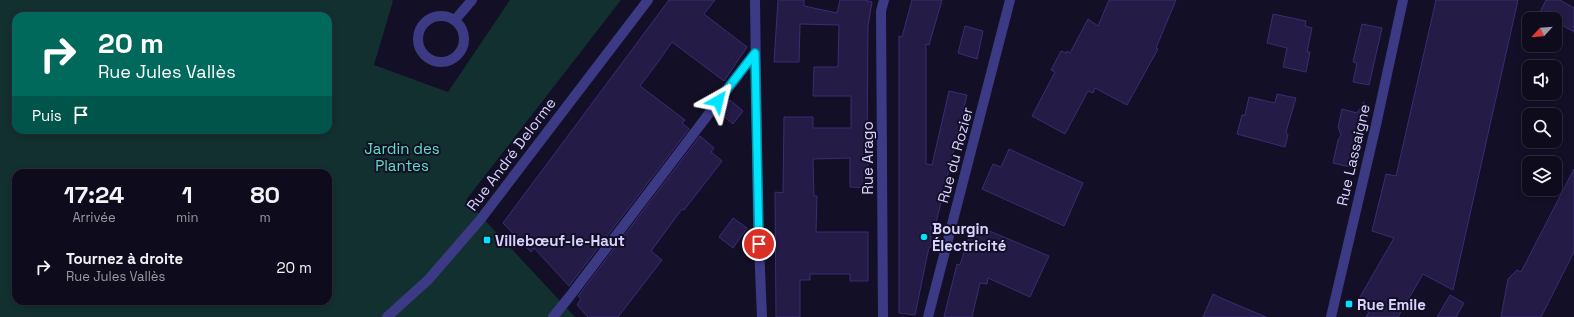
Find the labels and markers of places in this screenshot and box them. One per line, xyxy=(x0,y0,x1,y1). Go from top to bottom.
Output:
place label: Bourgin Électricité xyxy=(932,219,1007,255)
pin xyxy=(742,227,776,261)
place label: Villebœuf-le-Haut xyxy=(495,231,625,250)
marker: Bourgin Électricité xyxy=(919,232,929,242)
marker: Villebœuf-le-Haut xyxy=(482,235,492,245)
place label: Rue Emile xyxy=(1357,295,1426,314)
marker: Rue Emile xyxy=(1344,299,1354,309)

